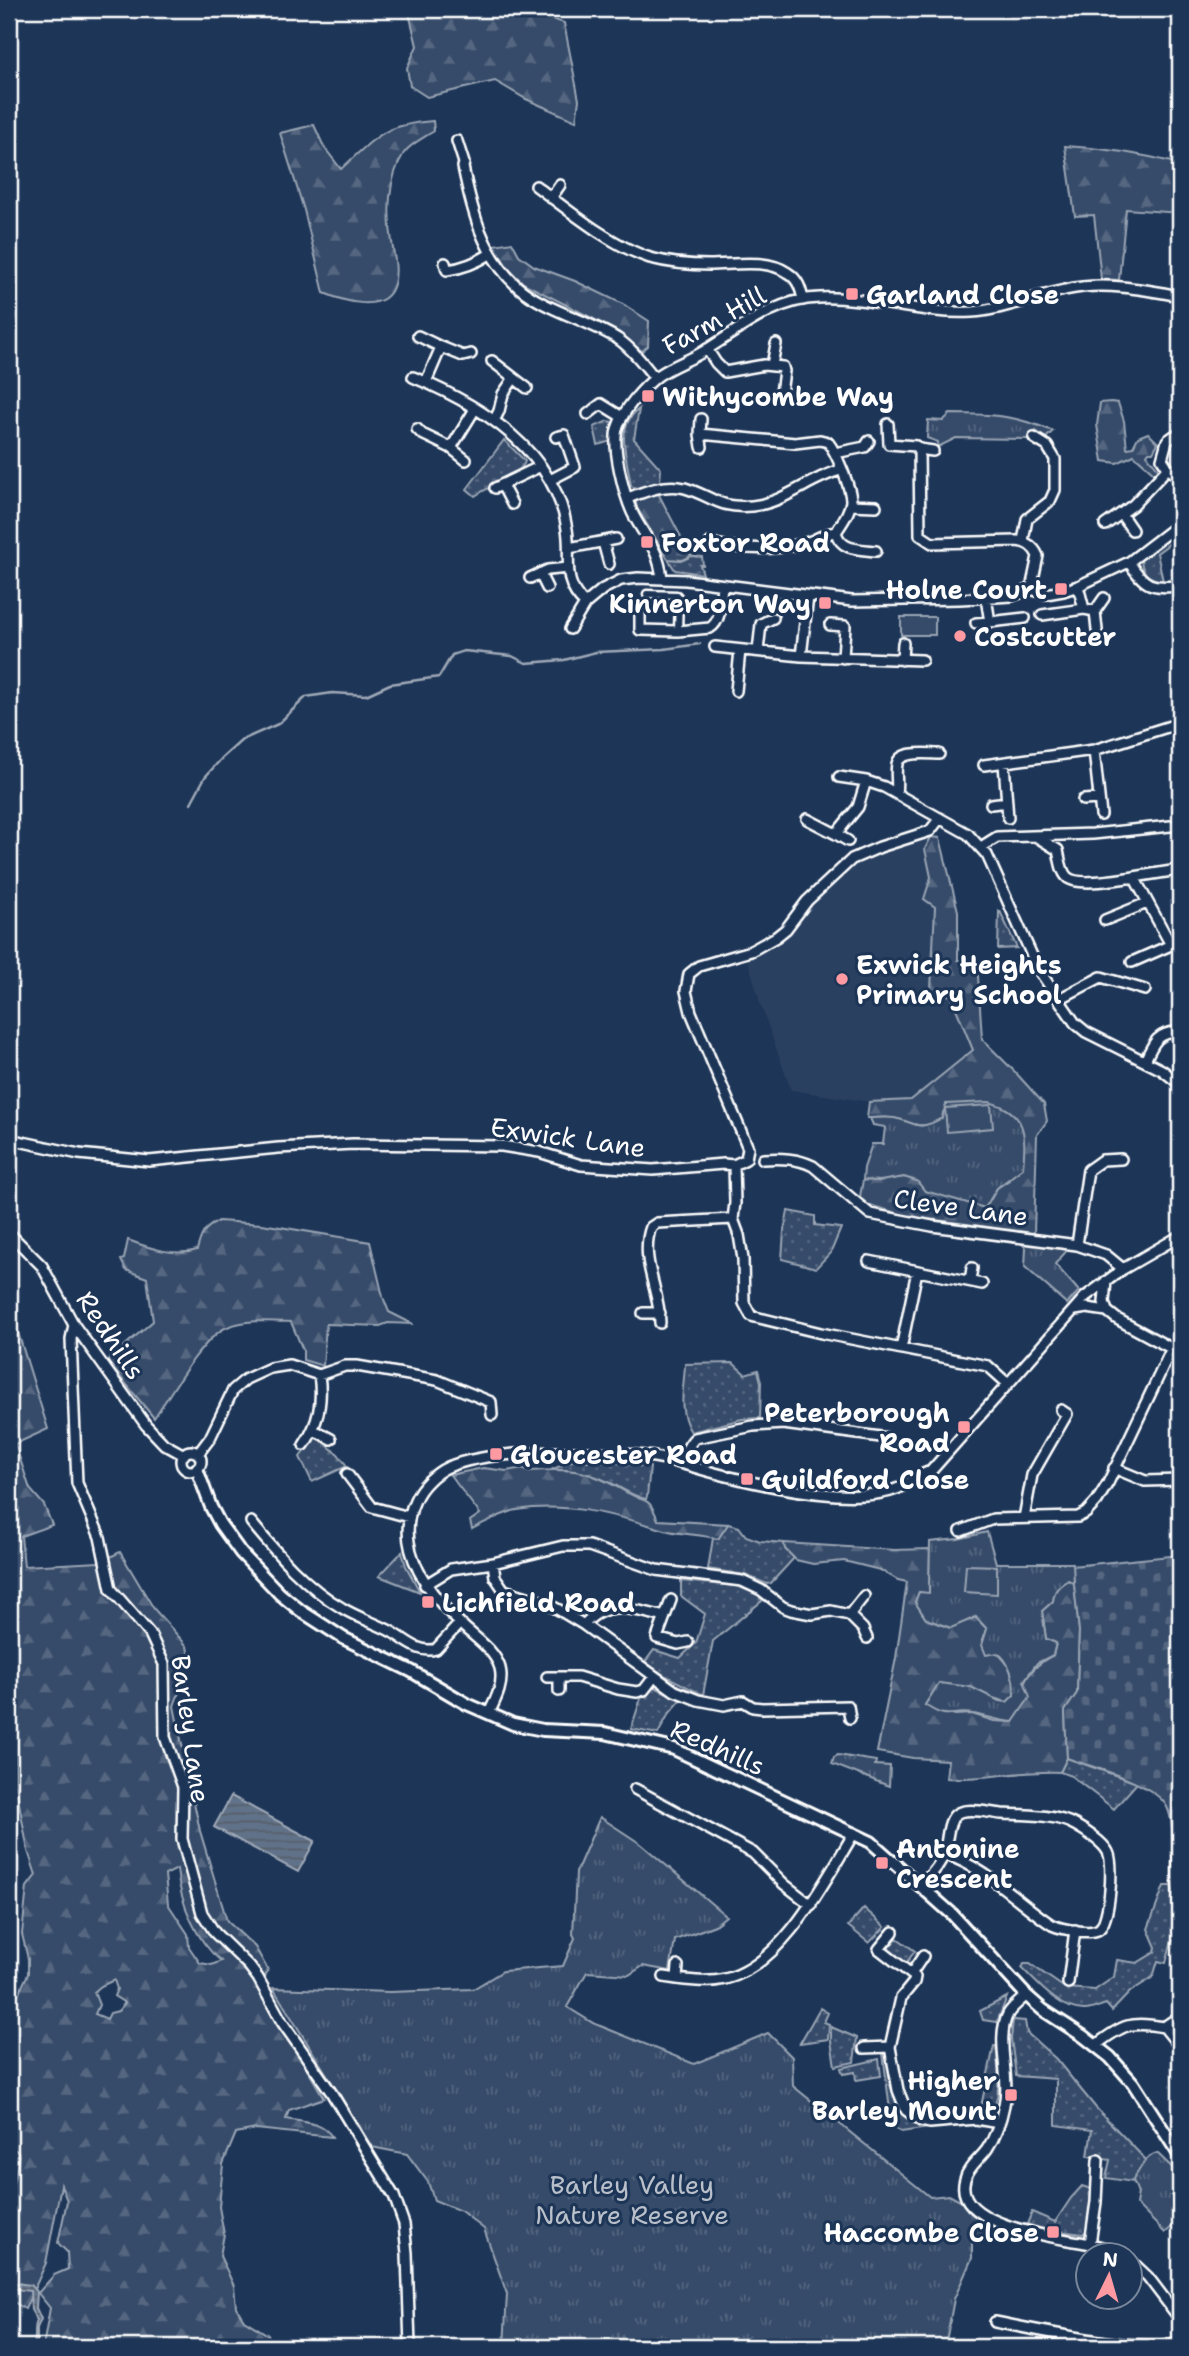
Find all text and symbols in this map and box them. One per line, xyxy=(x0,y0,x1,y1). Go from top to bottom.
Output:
street label: Farm Hill xyxy=(656,277,772,363)
place label: Garland Close xyxy=(866,277,1059,312)
marker: Garland Close xyxy=(844,286,860,302)
place label: Withycombe Way xyxy=(662,379,894,414)
marker: Withycombe Way xyxy=(640,388,656,404)
place label: Foxtor Road xyxy=(661,525,830,560)
marker: Foxtor Road xyxy=(639,534,655,550)
place label: Holne Court xyxy=(886,572,1047,607)
marker: Holne Court xyxy=(1053,581,1069,597)
place label: Kinnerton Way xyxy=(609,586,811,621)
marker: Kinnerton Way xyxy=(817,595,833,611)
place label: Costcutter xyxy=(974,619,1116,654)
marker: Costcutter xyxy=(952,628,968,644)
place label: Exwick Heights Primary School xyxy=(856,947,1062,1012)
marker: Exwick Heights Primary School xyxy=(834,971,850,987)
street label: Exwick Lane xyxy=(488,1109,648,1165)
street label: Cleve Lane xyxy=(891,1180,1031,1234)
street label: Redhills xyxy=(69,1284,153,1386)
place label: Peterborough Road xyxy=(764,1395,950,1460)
marker: Peterborough Road xyxy=(956,1419,972,1435)
place label: Gloucester Road xyxy=(510,1437,737,1472)
marker: Gloucester Road xyxy=(488,1446,504,1462)
place label: Guildford Close xyxy=(761,1462,969,1497)
marker: Guildford Close xyxy=(739,1471,755,1487)
place label: Lichfield Road xyxy=(442,1585,635,1620)
marker: Lichfield Road xyxy=(420,1594,436,1610)
street label: Barley Lane xyxy=(163,1653,219,1805)
street label: Redhills xyxy=(665,1711,771,1783)
place label: Antonine Crescent xyxy=(896,1831,1020,1896)
marker: Antonine Crescent xyxy=(874,1855,890,1871)
place label: Higher Barley Mount xyxy=(812,2063,997,2128)
marker: Higher Barley Mount xyxy=(1003,2087,1019,2103)
park label: Barley Valley Nature Reserve xyxy=(535,2167,729,2232)
place label: Haccombe Close xyxy=(823,2215,1039,2250)
marker: Haccombe Close xyxy=(1045,2224,1061,2240)
north arrow xyxy=(1074,2240,1144,2310)
text: N xyxy=(1102,2246,1119,2273)

